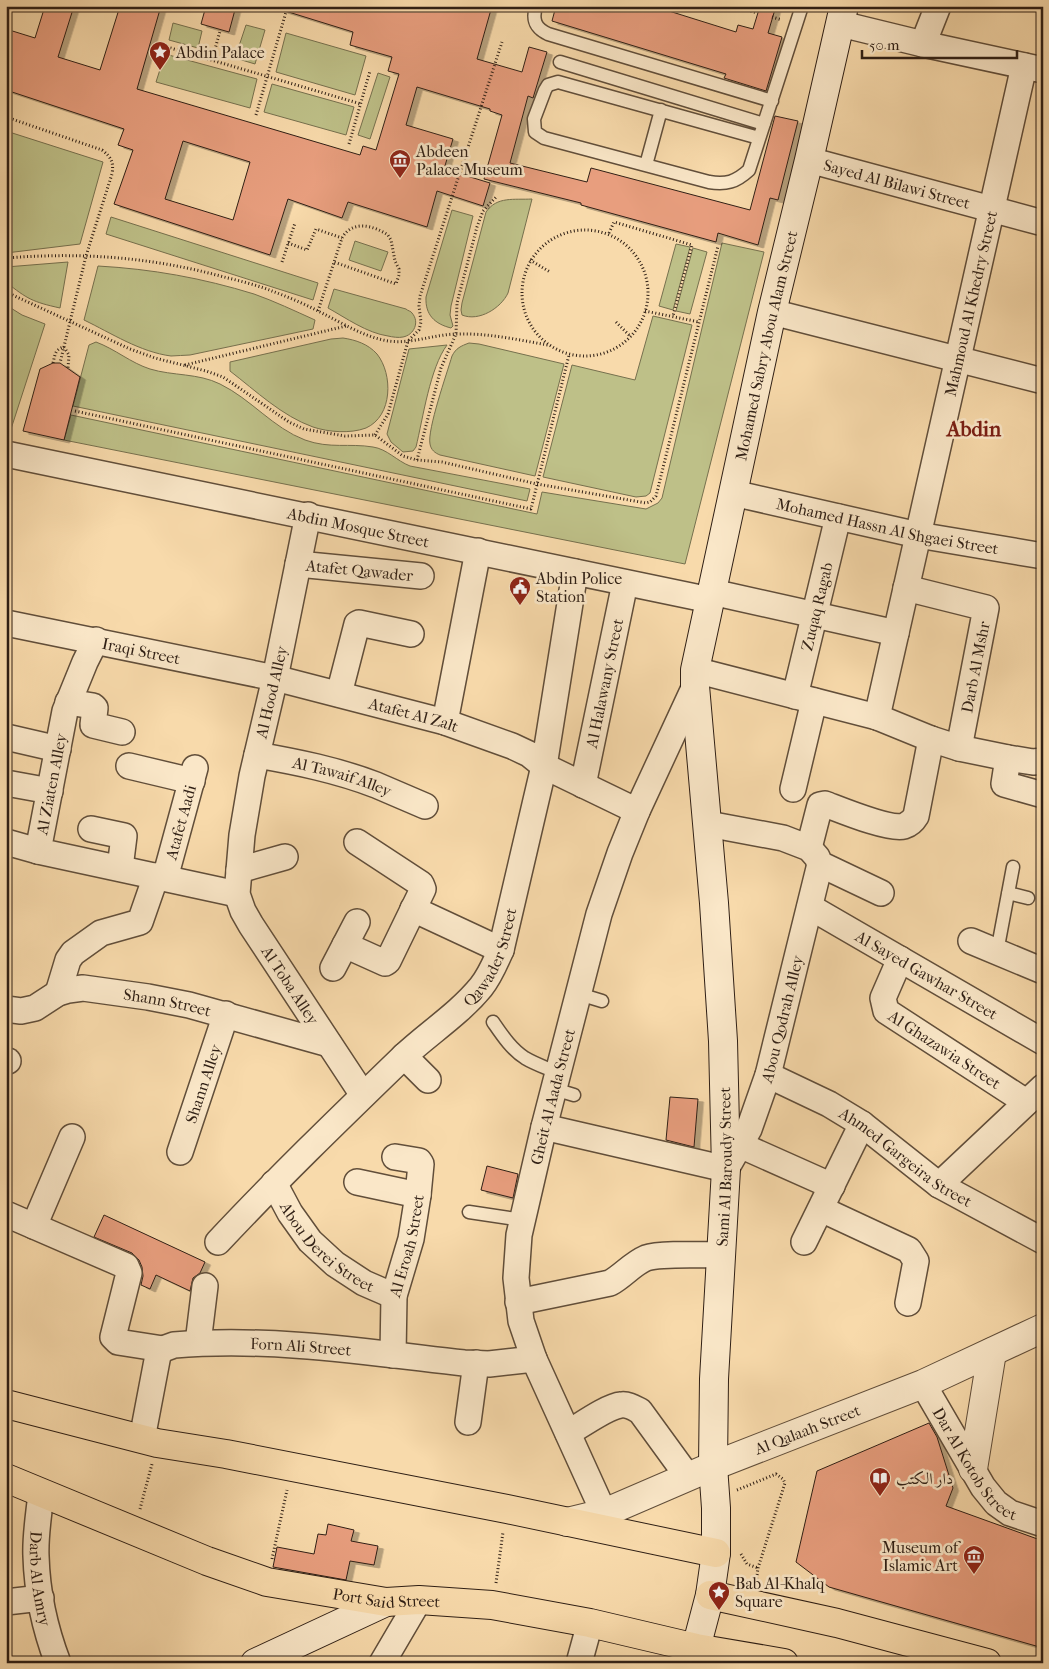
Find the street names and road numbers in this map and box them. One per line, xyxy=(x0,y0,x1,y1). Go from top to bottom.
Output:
street label: Sayed Al Bilawi Street xyxy=(821,155,972,213)
street label: Mahmoud Al Khedry Street xyxy=(941,209,1001,398)
street label: Mohamed Sabry Abou Alam Street xyxy=(731,228,802,462)
street label: Mohamed Hassn Al Shgaei Street xyxy=(774,494,1000,558)
street label: Abdin Mosque Street xyxy=(285,503,431,552)
street label: Atafet Qawader xyxy=(304,556,414,585)
street label: Zuqaq Ragab xyxy=(797,560,837,653)
street label: Al Halawany Street xyxy=(582,616,627,751)
street label: Darb Al Mshr xyxy=(957,620,994,714)
street label: Iraqi Street xyxy=(100,634,182,668)
street label: Al Hood Alley xyxy=(251,644,291,741)
street label: Atafet Al Zalt xyxy=(366,693,461,736)
street label: Al Ziaten Alley xyxy=(32,731,71,837)
street label: Al Tawaif Alley xyxy=(290,753,395,801)
street label: Atafet Aadi xyxy=(161,782,200,863)
street label: Qawader Street xyxy=(459,906,521,1011)
street label: Al Sayed Gawhar Street xyxy=(851,926,1001,1024)
street label: Al Toba Alley xyxy=(257,942,323,1029)
street label: Abou Qodrah Alley xyxy=(757,953,807,1086)
street label: Shann Street xyxy=(122,985,213,1021)
street label: Al Ghazawia Street xyxy=(884,1006,1004,1093)
street label: Gheit Al Aada Street xyxy=(527,1026,579,1167)
street label: Shann Alley xyxy=(181,1041,225,1126)
street label: Sami Al Baroudy Street xyxy=(713,1086,736,1247)
street label: Ahmed Gargeira Street xyxy=(835,1103,975,1211)
street label: Al Eroah Street xyxy=(385,1193,428,1300)
street label: Abou Derei Street xyxy=(275,1198,377,1296)
street label: Forn Ali Street xyxy=(250,1334,352,1360)
street label: Al Qalaah Street xyxy=(751,1400,863,1459)
street label: Dar Al Kotob Street xyxy=(929,1404,1019,1525)
street label: Darb Al Amry xyxy=(26,1530,55,1628)
street label: Port Said Street xyxy=(331,1584,441,1612)

